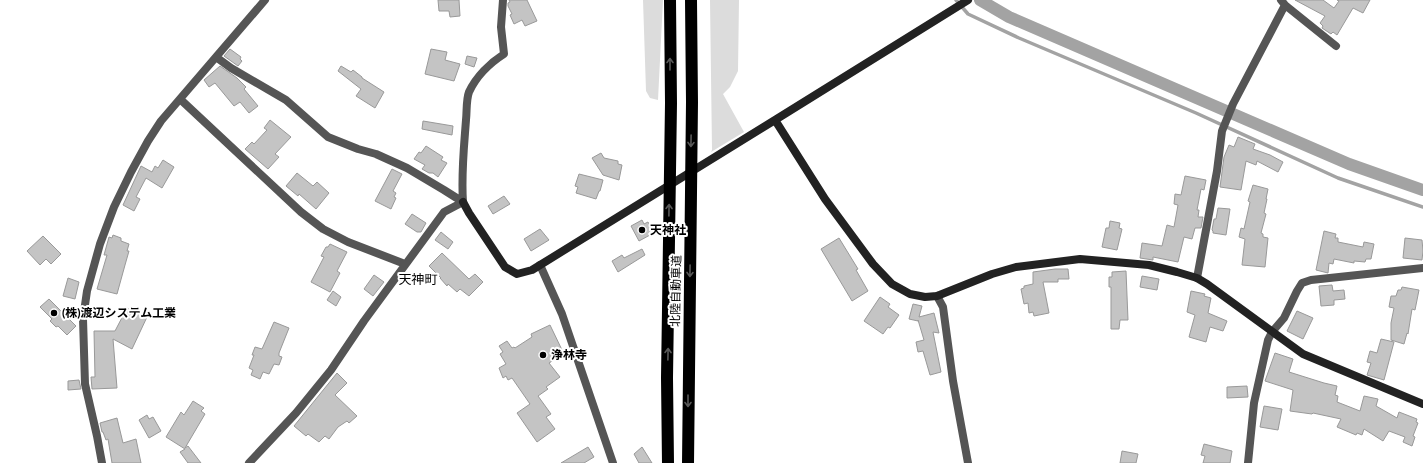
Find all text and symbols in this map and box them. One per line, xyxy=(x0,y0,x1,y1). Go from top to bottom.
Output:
one-way arrow xyxy=(666,58,674,71)
one-way arrow xyxy=(687,134,695,147)
one-way arrow xyxy=(665,204,673,217)
place label: 天神社 xyxy=(650,222,686,237)
marker: 天神社 xyxy=(637,225,647,235)
street label: 北陸自動車道 xyxy=(667,255,684,327)
one-way arrow xyxy=(686,264,694,277)
district label: 天神町 xyxy=(398,271,438,287)
place label: (株)渡辺システム工業 xyxy=(62,305,176,320)
marker: (株)渡辺システム工業 xyxy=(49,308,59,318)
place label: 浄林寺 xyxy=(551,347,587,362)
one-way arrow xyxy=(664,348,672,361)
marker: 浄林寺 xyxy=(538,350,548,360)
one-way arrow xyxy=(684,394,692,407)

